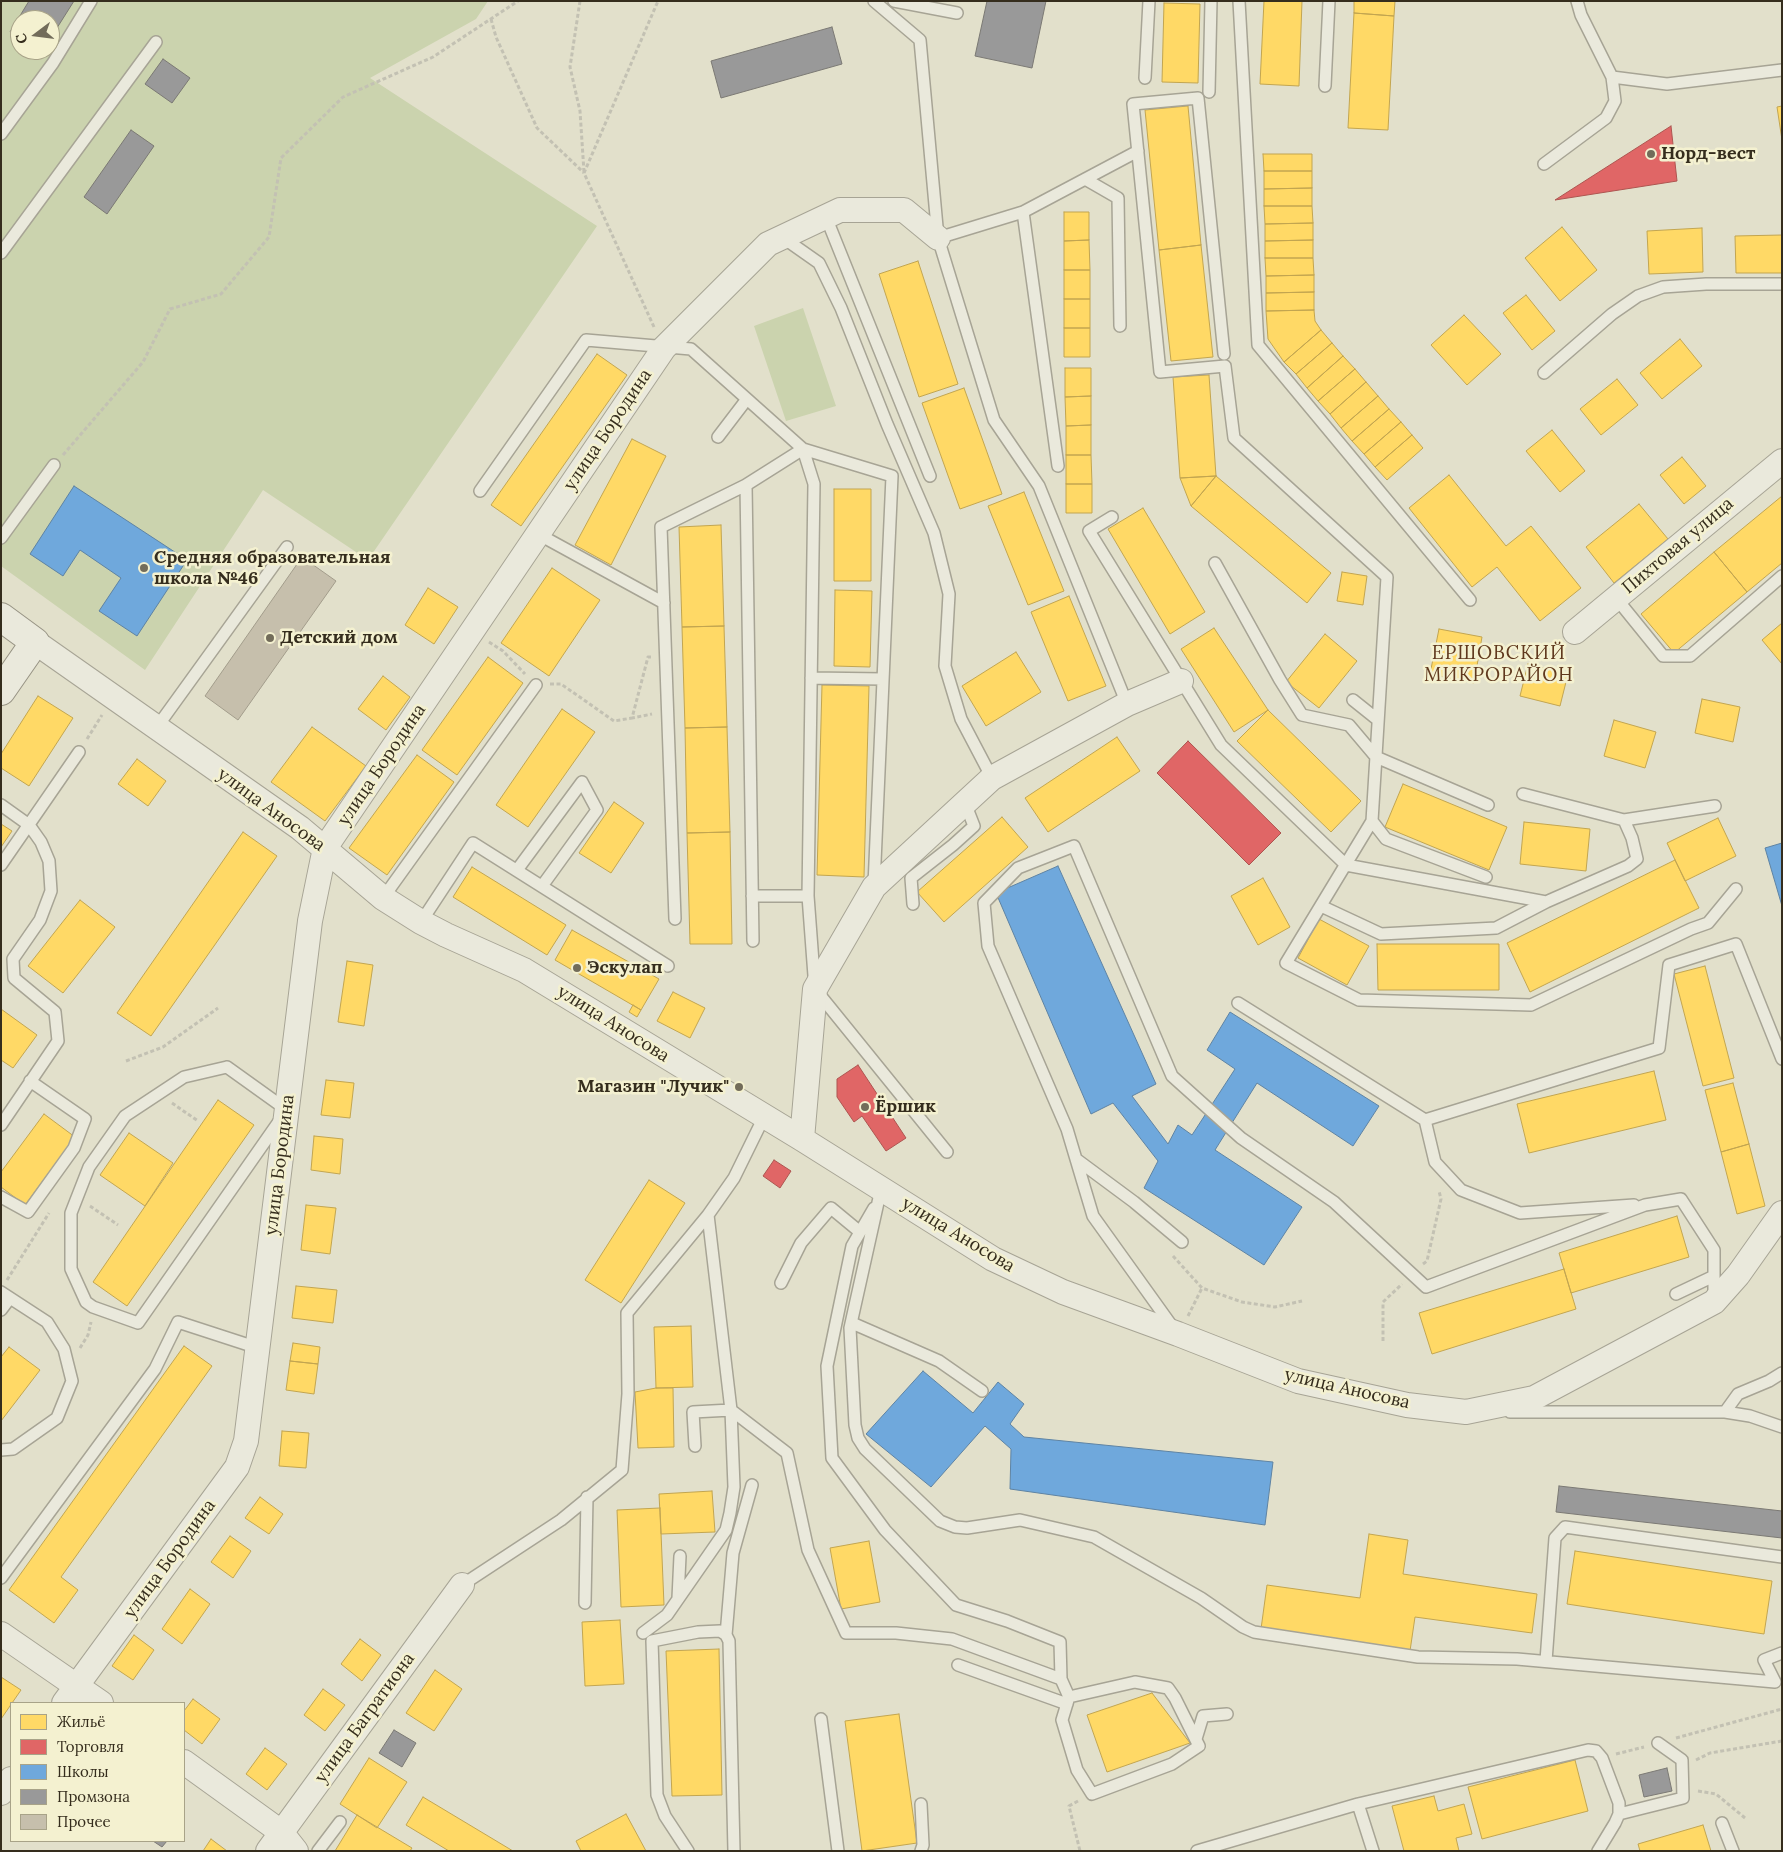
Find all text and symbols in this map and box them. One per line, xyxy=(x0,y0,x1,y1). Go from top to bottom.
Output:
north arrow xyxy=(10,10,60,60)
text: С xyxy=(12,32,31,46)
place label: Норд-вест xyxy=(1661,143,1755,165)
marker: Норд-вест xyxy=(1645,148,1657,160)
street label: улица Бородина xyxy=(559,365,657,495)
street label: Пихтовая улица xyxy=(1618,493,1738,599)
place label: Средняя образовательная школа №46 xyxy=(154,547,391,590)
marker: Средняя образовательная школа №46 xyxy=(138,562,150,574)
place label: Детский дом xyxy=(280,627,398,649)
marker: Детский дом xyxy=(264,632,276,644)
district label: ЕРШОВСКИЙ МИКРОРАЙОН xyxy=(1423,643,1575,687)
street label: улица Бородина xyxy=(333,700,431,830)
street label: улица Аносова xyxy=(213,764,329,856)
place label: Эскулап xyxy=(587,957,663,979)
marker: Эскулап xyxy=(571,962,583,974)
street label: улица Аносова xyxy=(553,981,673,1067)
place label: Магазин "Лучик" xyxy=(577,1076,729,1098)
marker: Магазин "Лучик" xyxy=(733,1081,745,1093)
street label: улица Бородина xyxy=(261,1093,299,1237)
place label: Ёршик xyxy=(875,1096,936,1118)
marker: Ёршик xyxy=(859,1101,871,1113)
street label: улица Аносова xyxy=(898,1193,1018,1277)
street label: улица Аносова xyxy=(1282,1364,1412,1414)
street label: улица Бородина xyxy=(120,1495,220,1623)
street label: улица Багратиона xyxy=(310,1649,420,1787)
legend xyxy=(10,1702,185,1842)
text: Жильё xyxy=(57,1712,105,1731)
text: Торговля xyxy=(57,1737,124,1756)
text: Школы xyxy=(57,1762,109,1781)
text: Промзона xyxy=(57,1787,130,1806)
text: Прочее xyxy=(57,1812,111,1831)

